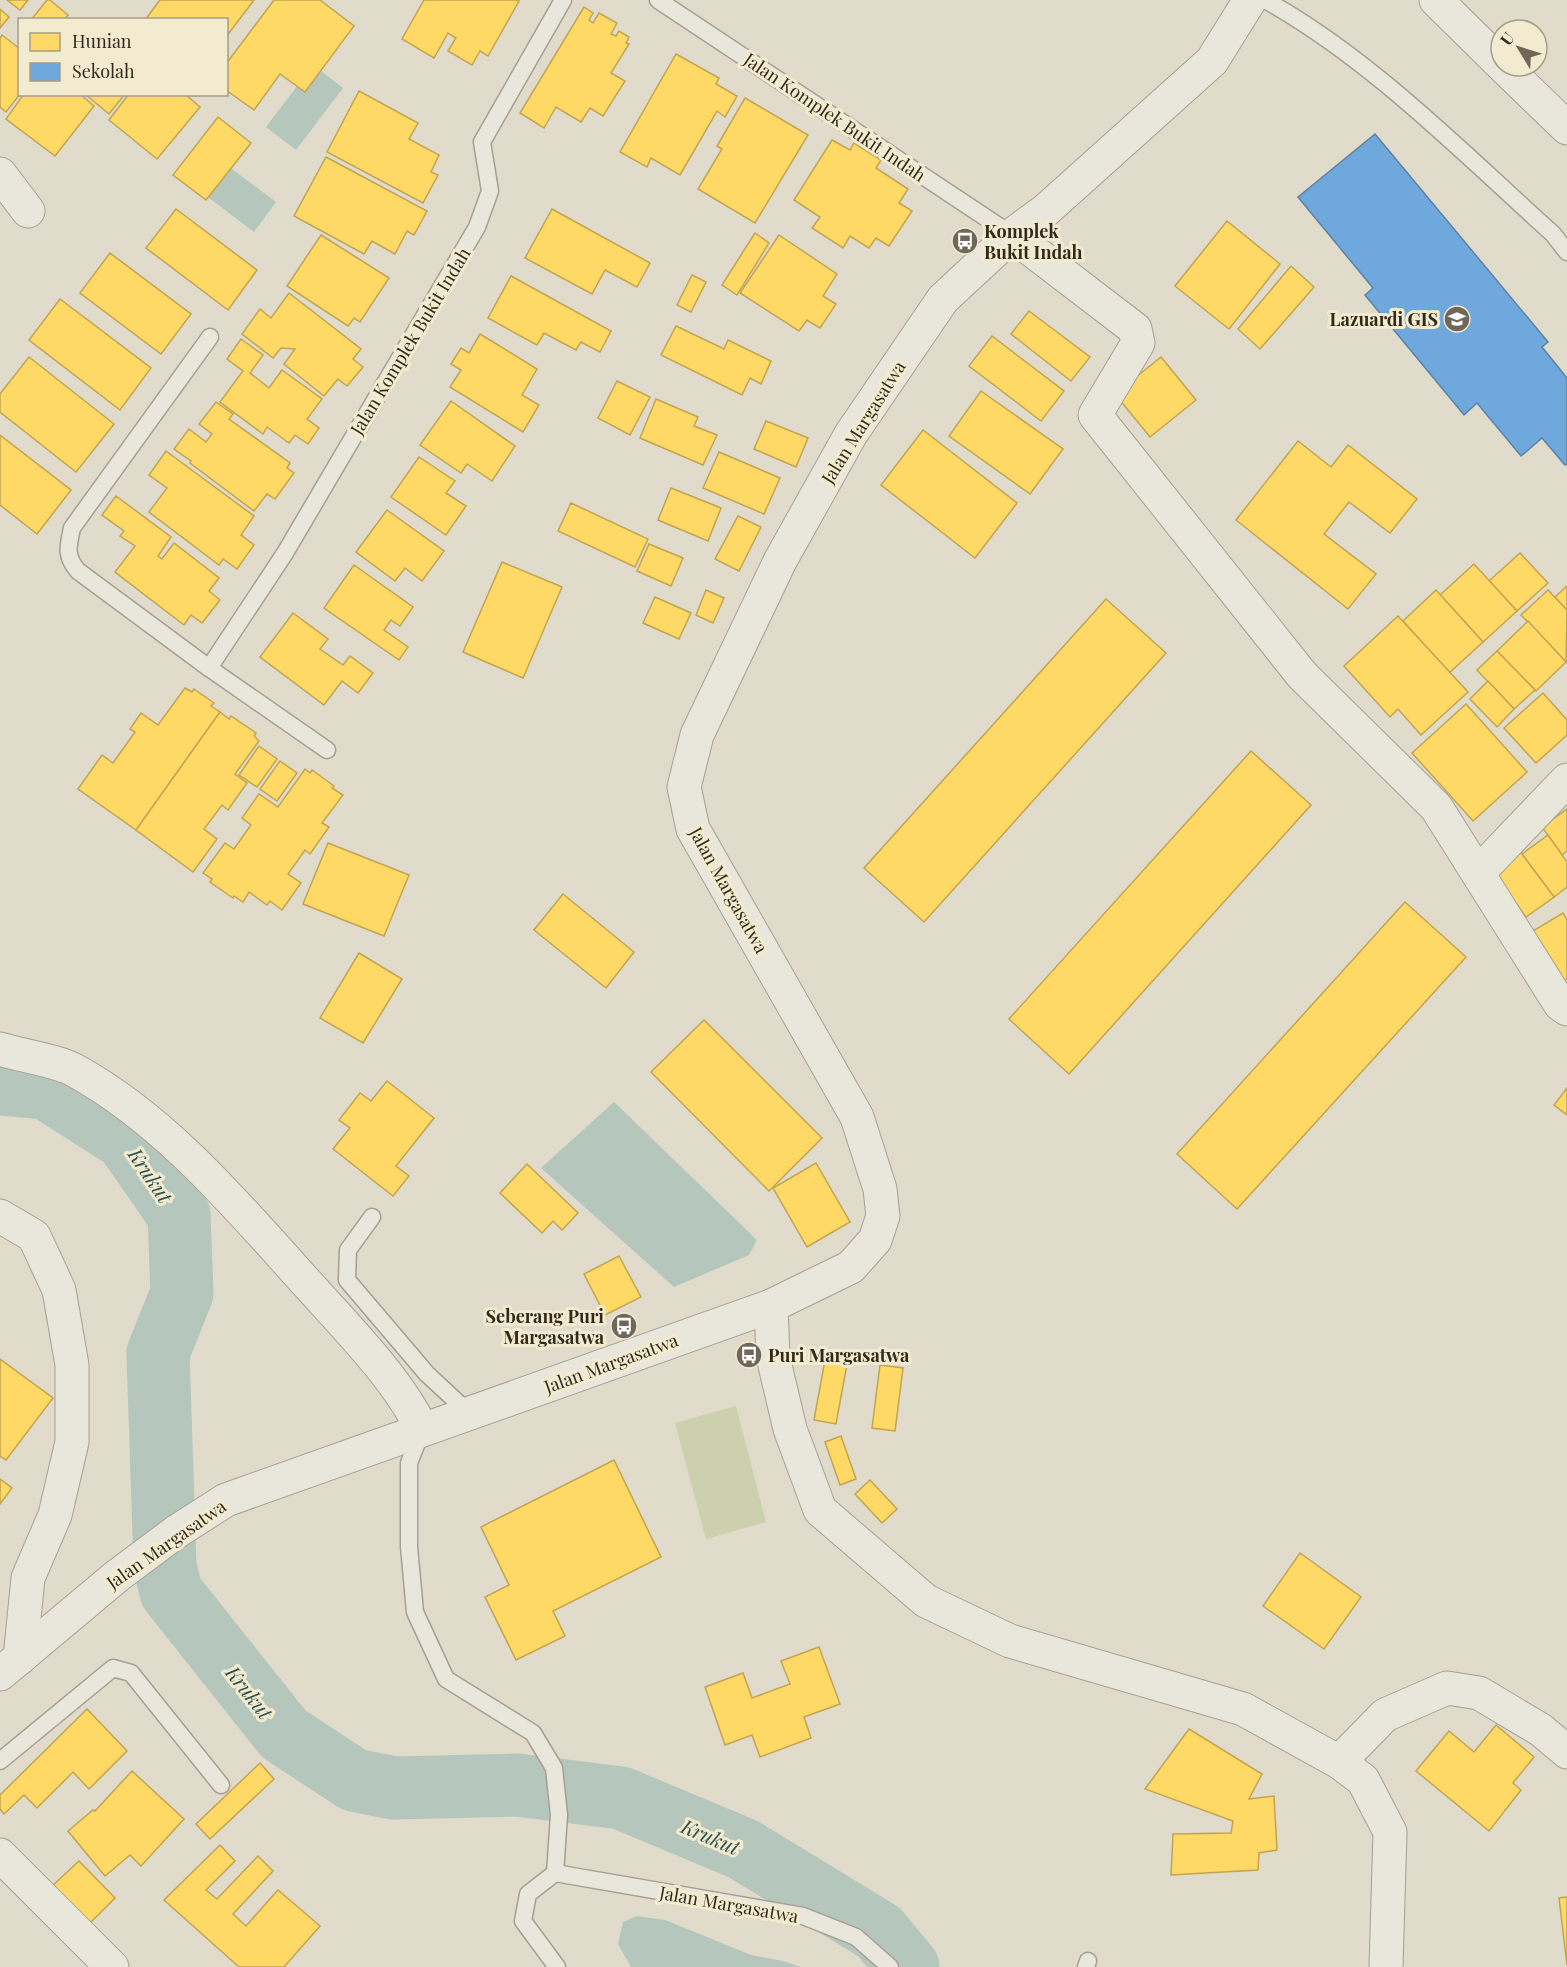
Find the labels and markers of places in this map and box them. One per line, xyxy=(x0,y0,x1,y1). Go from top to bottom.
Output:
place label: Komplek Bukit Indah xyxy=(984,219,1083,264)
bus stop icon: Komplek Bukit Indah xyxy=(950,226,980,256)
school or university icon: Lazuardi GIS xyxy=(1442,304,1472,334)
place label: Lazuardi GIS xyxy=(1330,307,1438,331)
place label: Seberang Puri Margasatwa xyxy=(486,1304,605,1349)
bus stop icon: Seberang Puri Margasatwa xyxy=(609,1311,639,1341)
bus stop icon: Puri Margasatwa xyxy=(734,1340,764,1370)
place label: Puri Margasatwa xyxy=(768,1343,910,1367)

